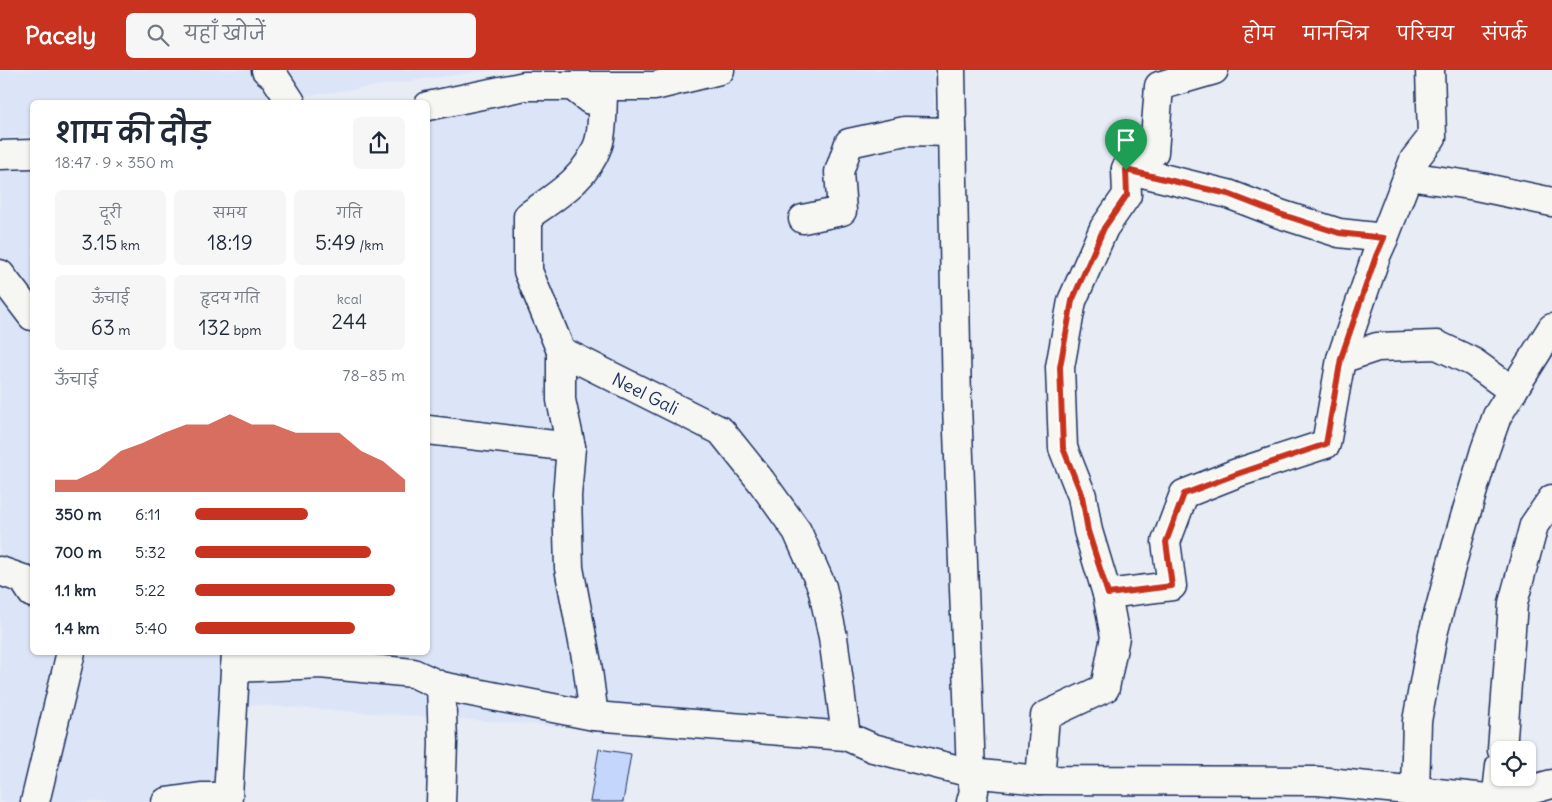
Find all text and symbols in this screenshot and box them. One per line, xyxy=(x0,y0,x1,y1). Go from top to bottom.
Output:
search box xyxy=(126,13,476,58)
text: Pacely xyxy=(25,20,96,50)
icon: search xyxy=(144,21,172,49)
text: यहाँ खोजें xyxy=(184,21,266,45)
text: होम xyxy=(1243,22,1275,45)
text: मानचित्र xyxy=(1303,22,1369,45)
text: परिचय xyxy=(1397,22,1454,45)
text: संपर्क xyxy=(1482,22,1527,45)
text: शाम की दौड़ xyxy=(55,115,210,151)
button: share xyxy=(353,117,405,169)
pin xyxy=(1105,119,1147,170)
icon: arrive xyxy=(1112,126,1140,154)
text: 18:47 · 9 × 350 m xyxy=(55,152,174,172)
text: दूरी xyxy=(100,204,122,222)
text: समय xyxy=(213,204,247,222)
text: गति xyxy=(337,204,362,222)
text: 3.15 xyxy=(81,229,117,256)
text: 18:19 xyxy=(207,229,253,256)
text: 5:49 xyxy=(315,229,356,256)
text: km xyxy=(117,236,140,254)
text: /km xyxy=(356,236,384,254)
text: ऊँचाई xyxy=(92,289,129,307)
text: हृदय गति xyxy=(200,289,260,307)
text: kcal xyxy=(337,290,362,308)
text: 244 xyxy=(332,308,367,335)
text: 63 xyxy=(91,314,115,341)
text: 132 xyxy=(198,314,230,341)
text: m xyxy=(115,321,131,339)
text: bpm xyxy=(230,321,262,339)
text: 78–85 m xyxy=(343,365,405,385)
street label: Neel Gali xyxy=(608,367,683,420)
text: ऊँचाई xyxy=(55,369,98,389)
text: 350 m xyxy=(55,504,102,524)
text: 6:11 xyxy=(135,504,161,524)
text: 700 m xyxy=(55,542,102,562)
text: 5:32 xyxy=(135,542,166,562)
text: 1.1 km xyxy=(55,580,96,600)
text: 5:22 xyxy=(135,580,165,600)
text: 1.4 km xyxy=(55,618,100,638)
text: 5:40 xyxy=(135,618,168,638)
map controls xyxy=(1491,741,1536,786)
button: locate xyxy=(1491,741,1536,786)

